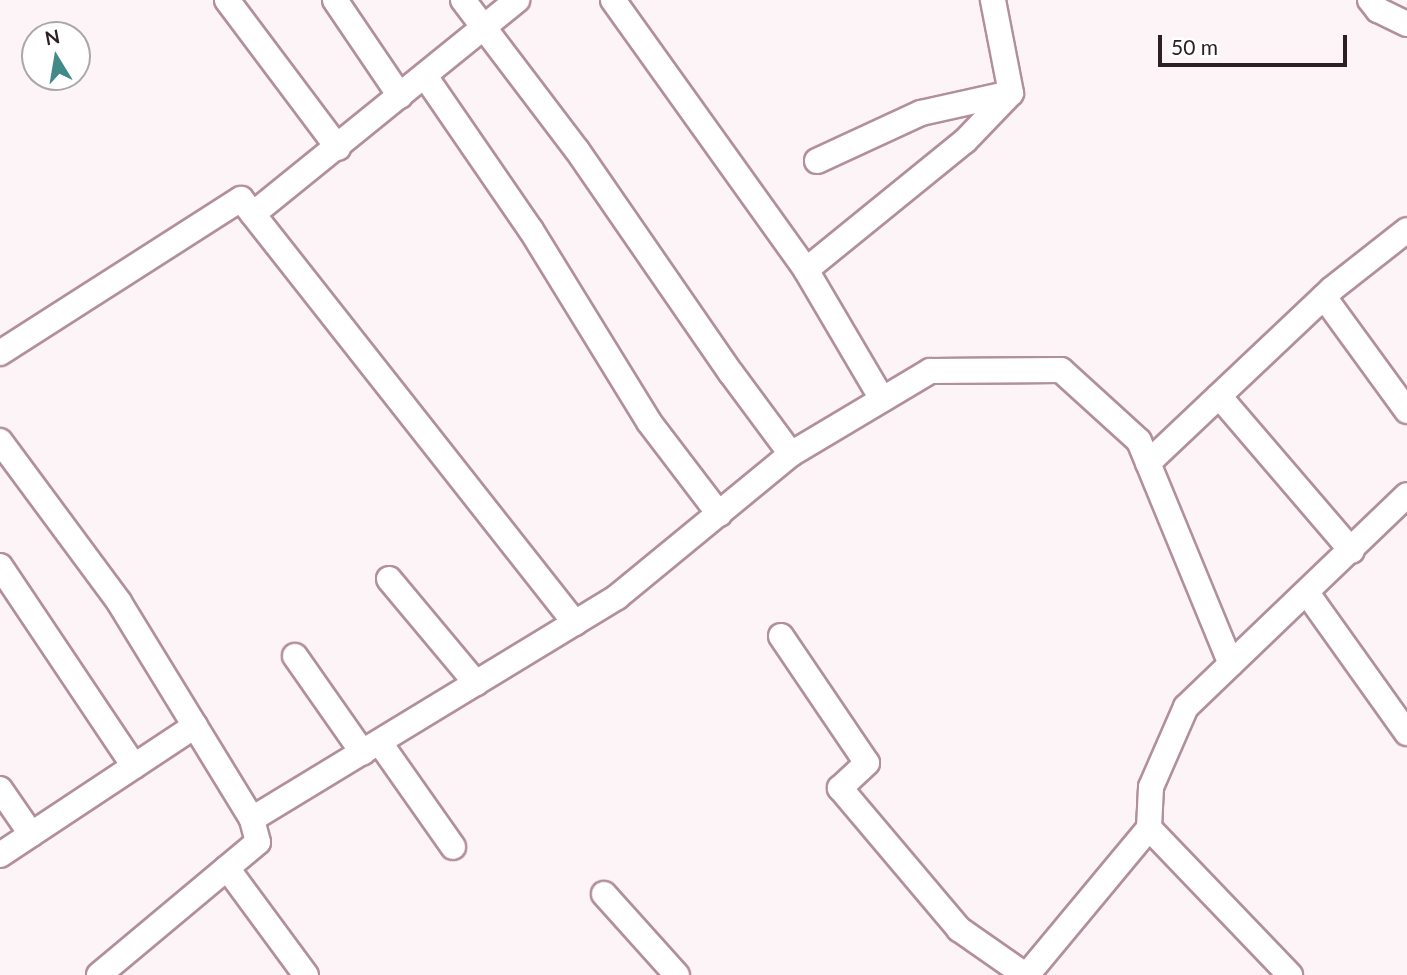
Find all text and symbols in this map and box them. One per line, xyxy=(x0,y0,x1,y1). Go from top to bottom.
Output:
north arrow xyxy=(21,21,91,91)
scale bar xyxy=(1162,21,1351,65)
text: N xyxy=(43,24,62,50)
text: 50 m xyxy=(1171,34,1218,59)

